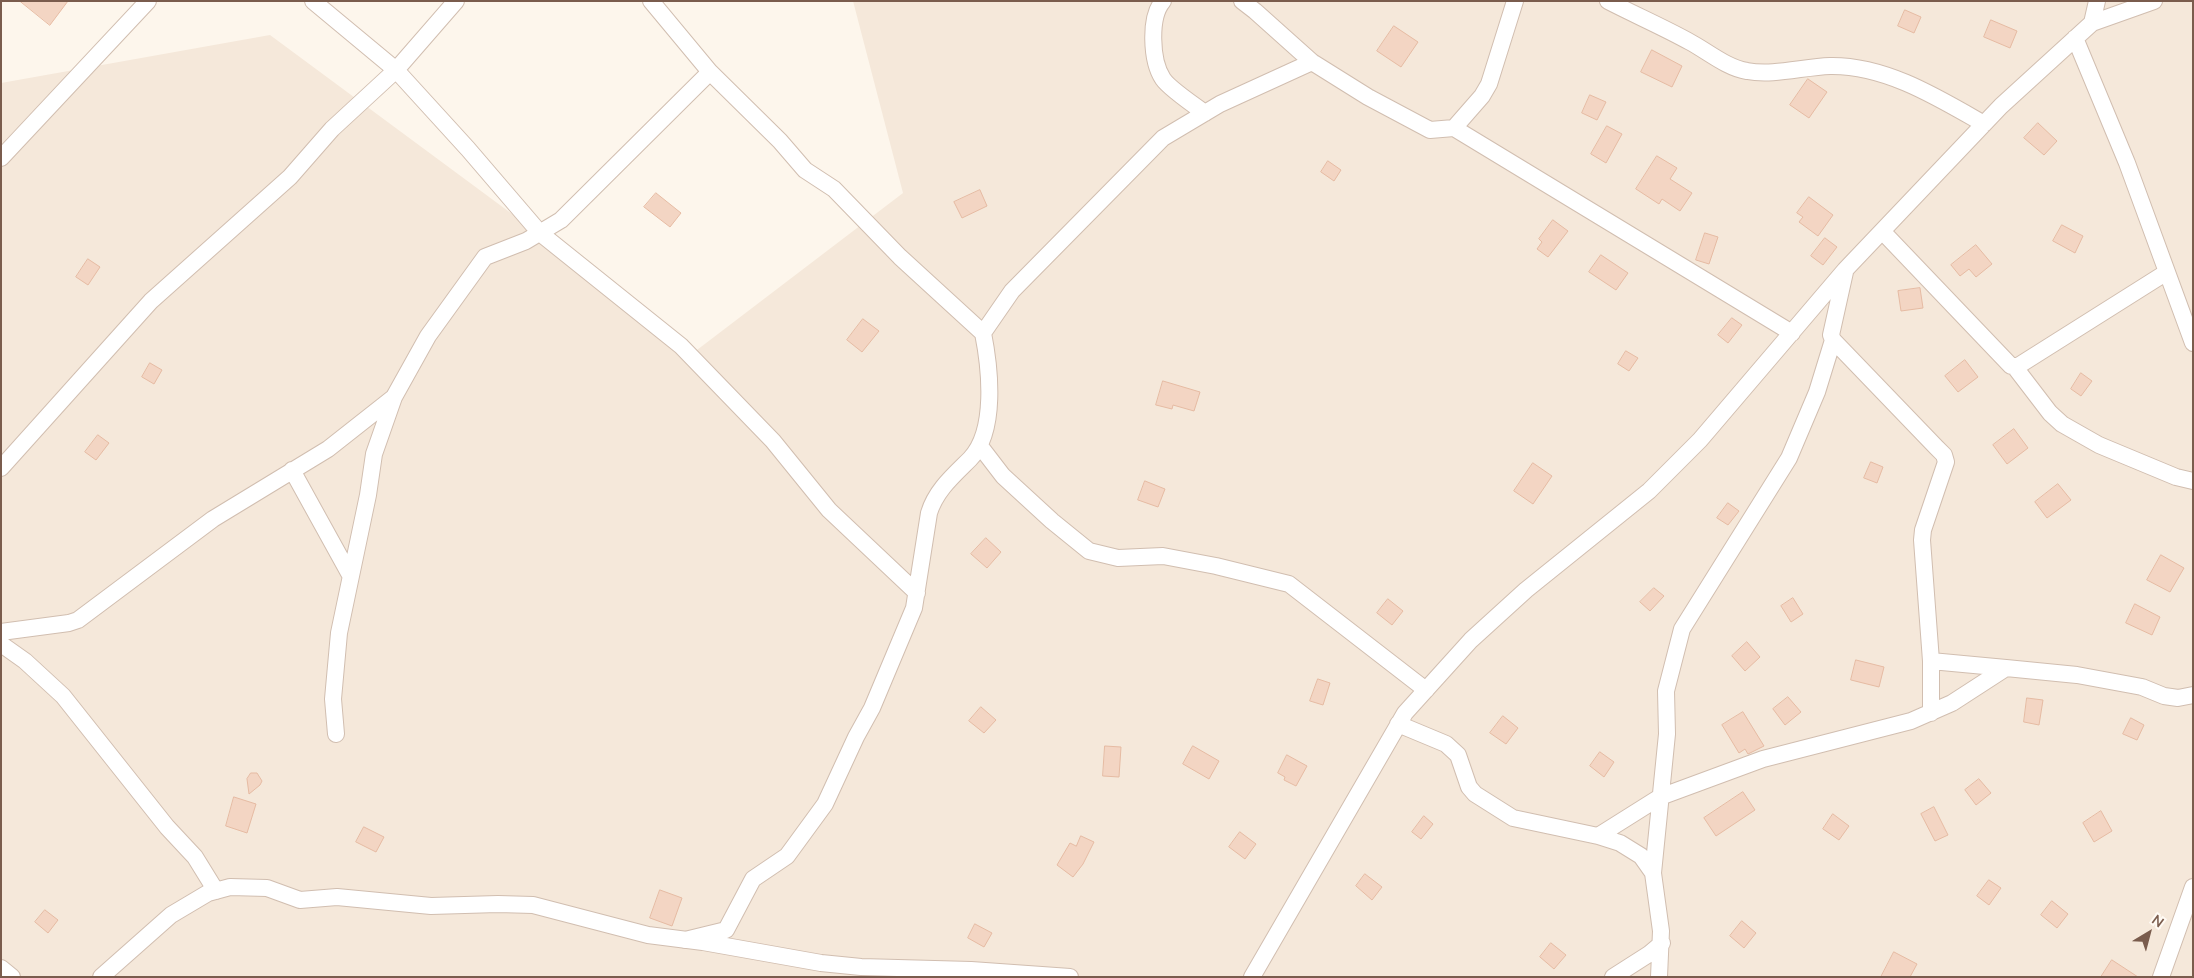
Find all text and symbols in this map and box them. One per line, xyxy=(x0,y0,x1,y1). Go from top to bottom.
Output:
north arrow xyxy=(2124,908,2174,958)
text: N xyxy=(2148,911,2168,931)

